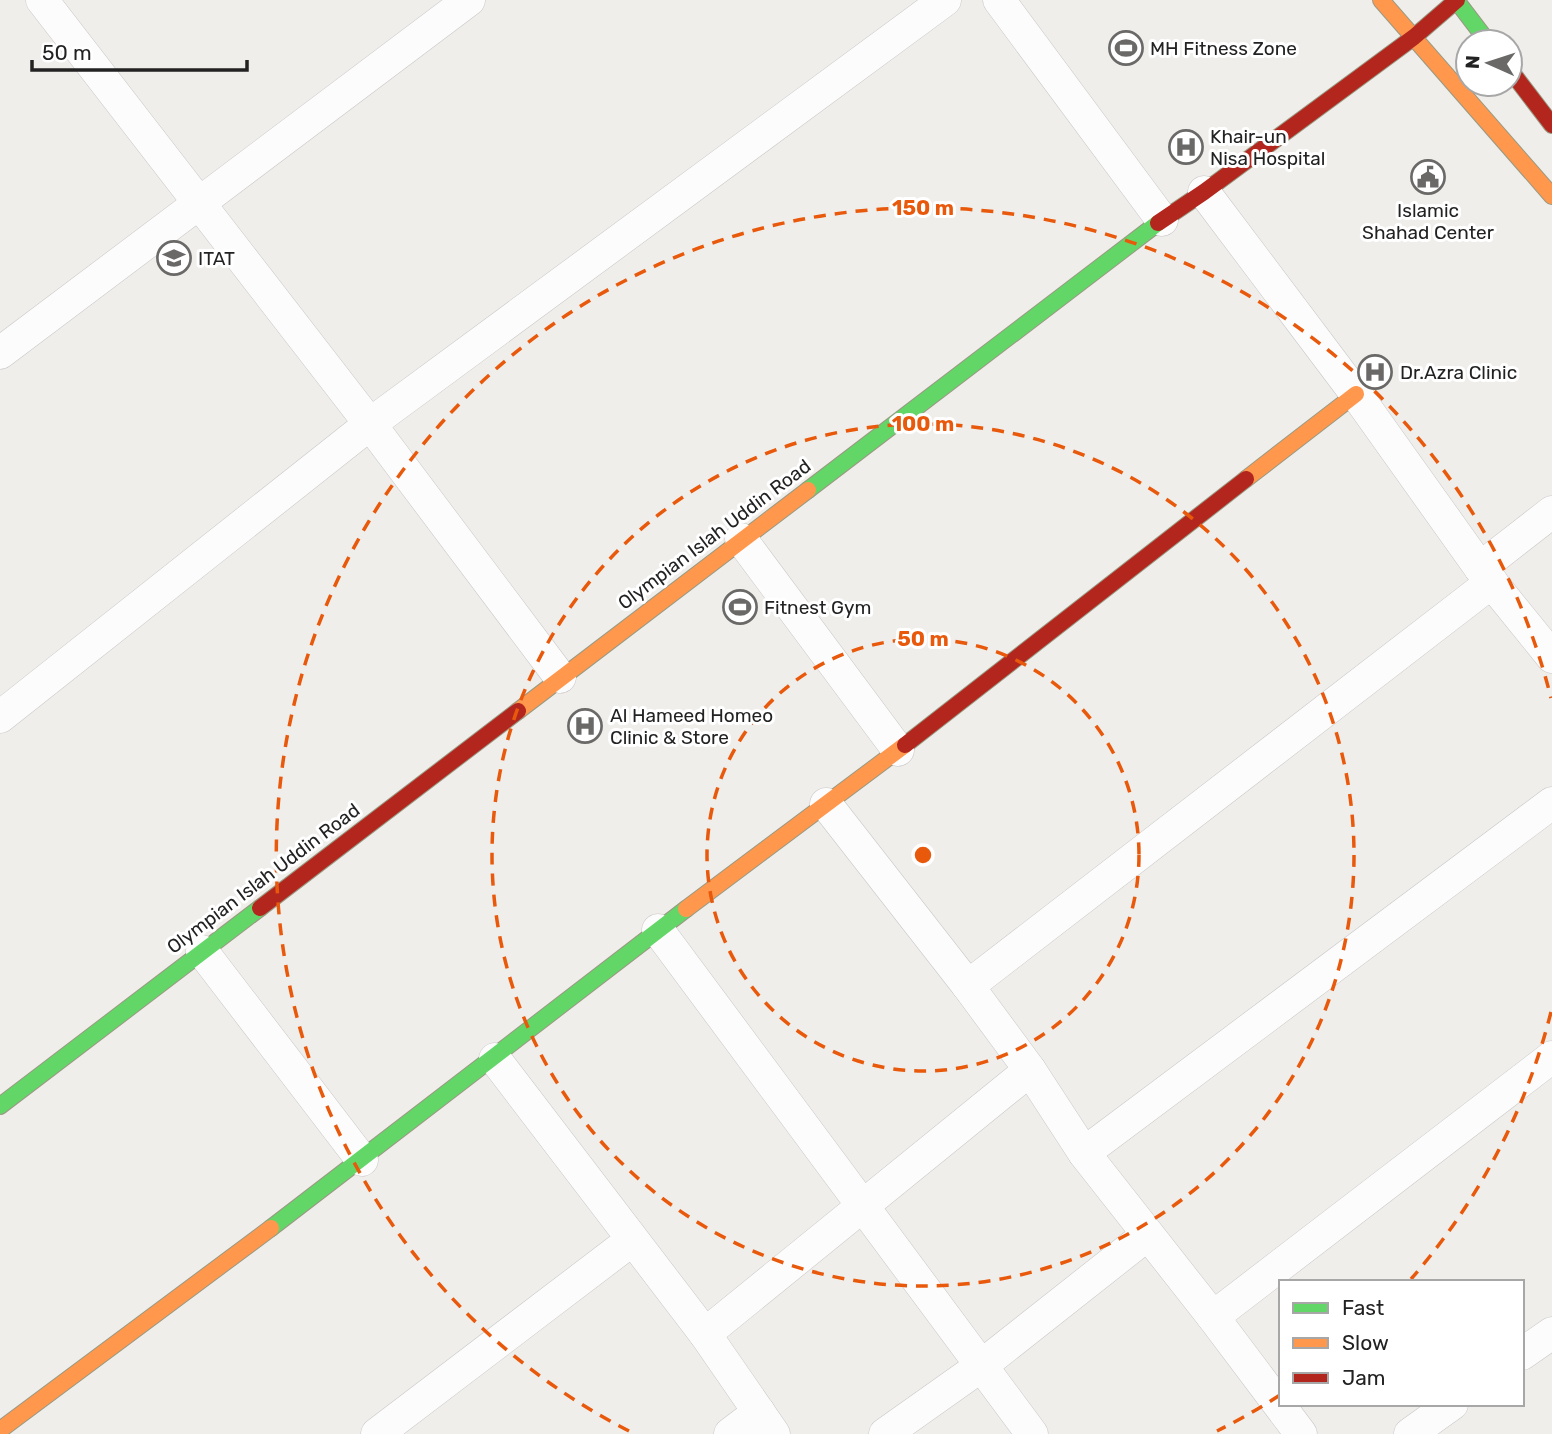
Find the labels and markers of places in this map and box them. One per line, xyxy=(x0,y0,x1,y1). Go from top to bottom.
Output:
sports icon: MH Fitness Zone xyxy=(1107,29,1145,67)
place label: MH Fitness Zone xyxy=(1150,37,1297,60)
place label: Khair-un Nisa Hospital xyxy=(1210,125,1325,170)
hospital icon: Khair-un Nisa Hospital xyxy=(1167,128,1205,166)
public building icon: Islamic Shahad Center xyxy=(1409,158,1447,196)
place label: Islamic Shahad Center xyxy=(1362,199,1495,244)
school or university icon: ITAT xyxy=(155,239,193,277)
place label: ITAT xyxy=(198,247,235,270)
hospital icon: Dr.Azra Clinic xyxy=(1356,353,1394,391)
place label: Dr.Azra Clinic xyxy=(1400,361,1517,384)
sports icon: Fitnest Gym xyxy=(721,588,759,626)
place label: Fitnest Gym xyxy=(764,596,871,619)
place label: Al Hameed Homeo Clinic & Store xyxy=(610,704,773,749)
hospital icon: Al Hameed Homeo Clinic & Store xyxy=(566,707,604,745)
centre of rings xyxy=(911,843,935,867)

